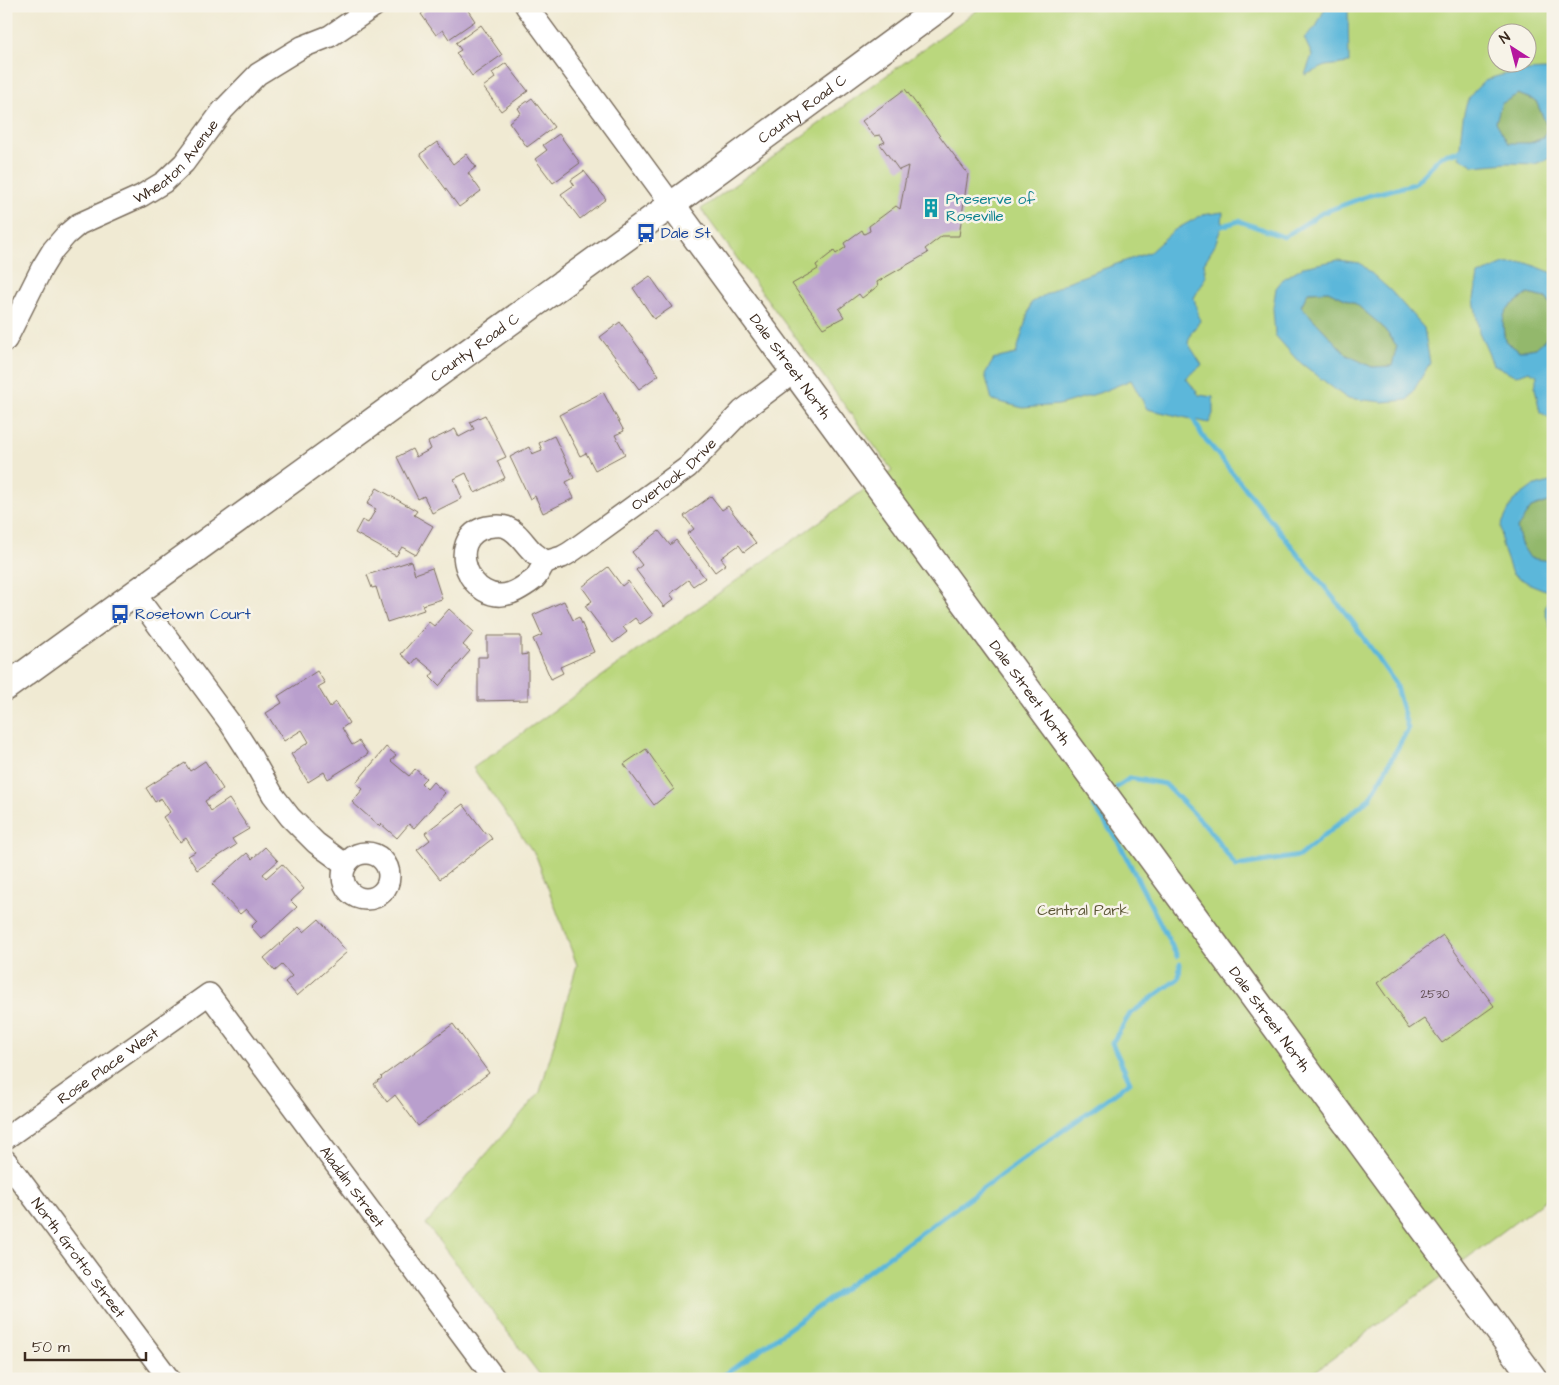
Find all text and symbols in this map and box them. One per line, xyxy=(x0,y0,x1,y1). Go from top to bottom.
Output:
north arrow xyxy=(1486,22,1536,72)
text: N xyxy=(1496,27,1515,49)
street label: County Road C xyxy=(753,69,851,149)
street label: Wheaton Avenue xyxy=(130,115,223,209)
place label: Preserve of Roseville xyxy=(946,189,1035,227)
building icon: Preserve of Roseville xyxy=(920,197,942,219)
bus stop icon: Dale St xyxy=(635,222,657,244)
place label: Dale St xyxy=(661,223,711,244)
street label: County Road C xyxy=(426,308,524,387)
street label: Dale Street North xyxy=(745,309,836,424)
street label: Overlook Drive xyxy=(627,433,721,516)
bus stop icon: Rosetown Court xyxy=(109,603,131,625)
place label: Rosetown Court xyxy=(135,604,251,625)
street label: Dale Street North xyxy=(984,636,1076,750)
park label: Central Park xyxy=(1037,900,1129,921)
street label: Dale Street North xyxy=(1224,962,1316,1077)
house number: 2530 xyxy=(1420,986,1450,1003)
street label: Rose Place West xyxy=(53,1022,163,1109)
street label: Aladdin Street xyxy=(315,1141,390,1232)
street label: North Grotto Street xyxy=(26,1193,130,1323)
scale bar xyxy=(25,1330,146,1362)
text: 50 m xyxy=(32,1337,70,1358)

